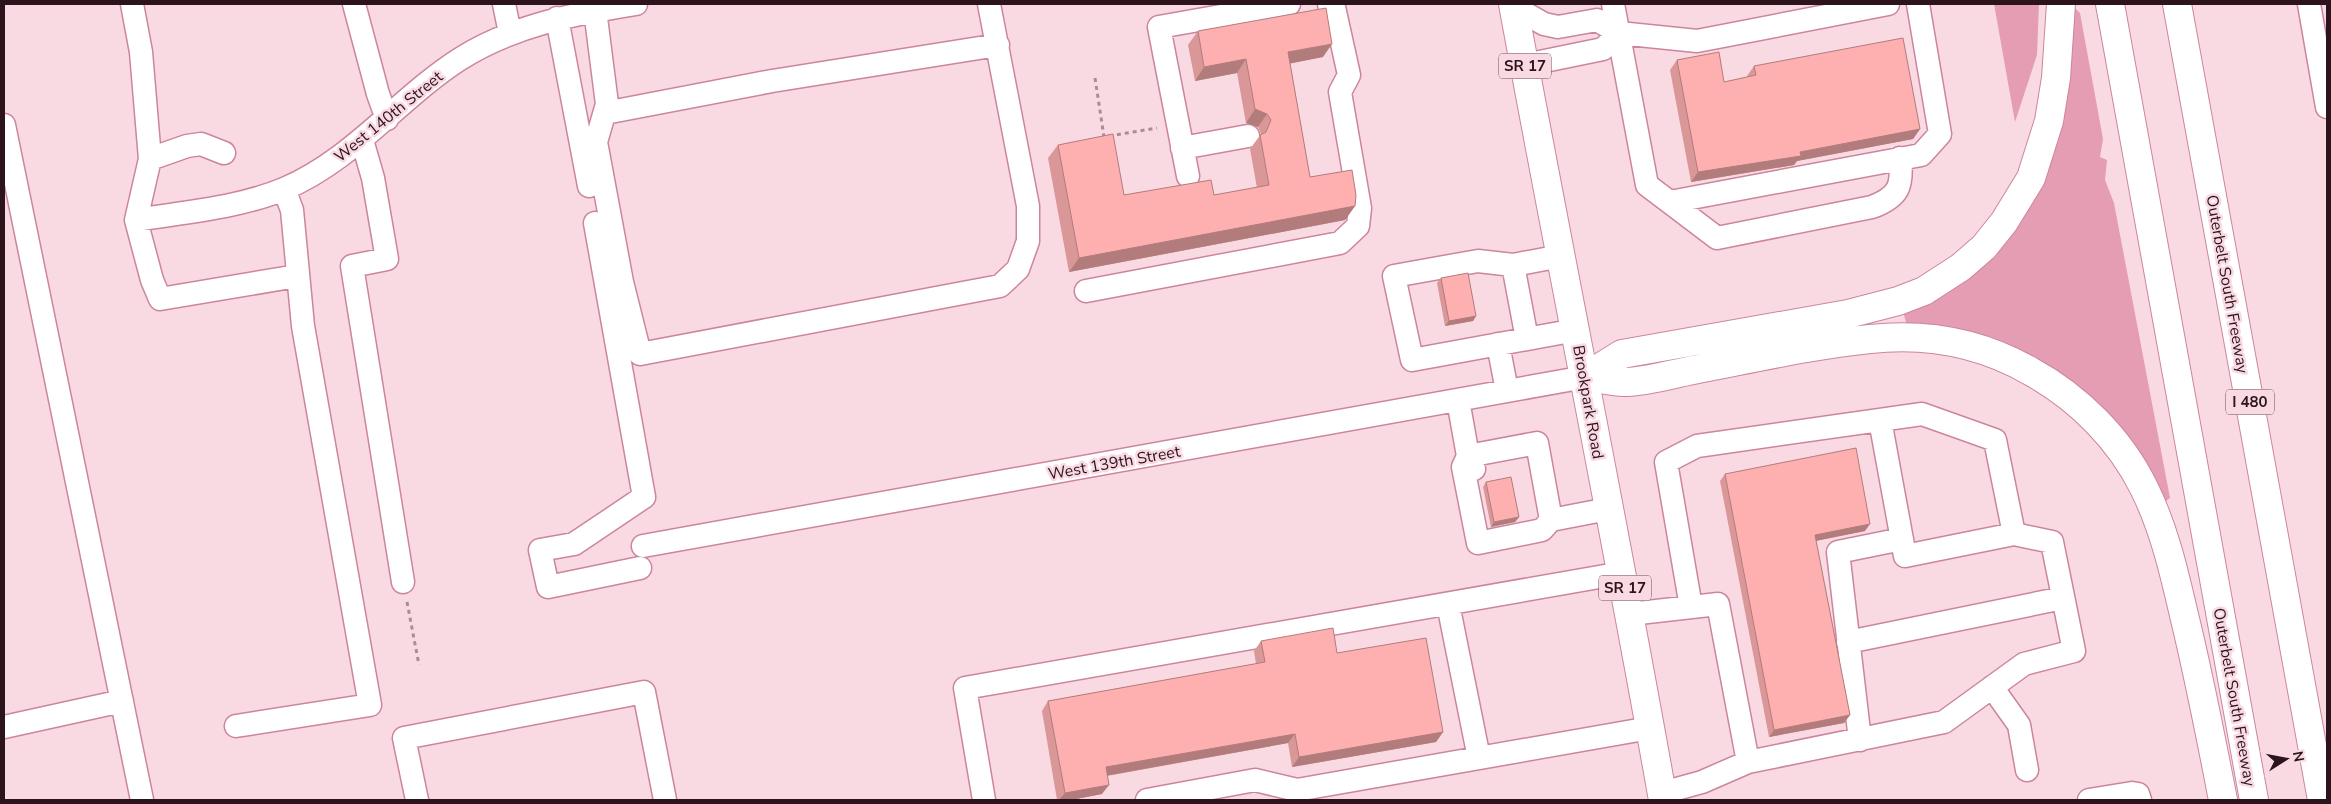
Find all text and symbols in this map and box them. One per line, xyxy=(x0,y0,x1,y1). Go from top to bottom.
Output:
road number: SR 17 xyxy=(1499,54,1551,78)
street label: West 140th Street xyxy=(330,66,448,167)
street label: Outerbelt South Freeway xyxy=(2200,193,2254,376)
street label: Brookpark Road xyxy=(1567,344,1609,461)
road number: I 480 xyxy=(2226,390,2274,414)
street label: West 139th Street xyxy=(1046,440,1182,485)
road number: SR 17 xyxy=(1599,576,1651,600)
street label: Outerbelt South Freeway xyxy=(2207,606,2261,789)
north arrow xyxy=(2261,734,2311,784)
text: N xyxy=(2288,750,2309,764)

